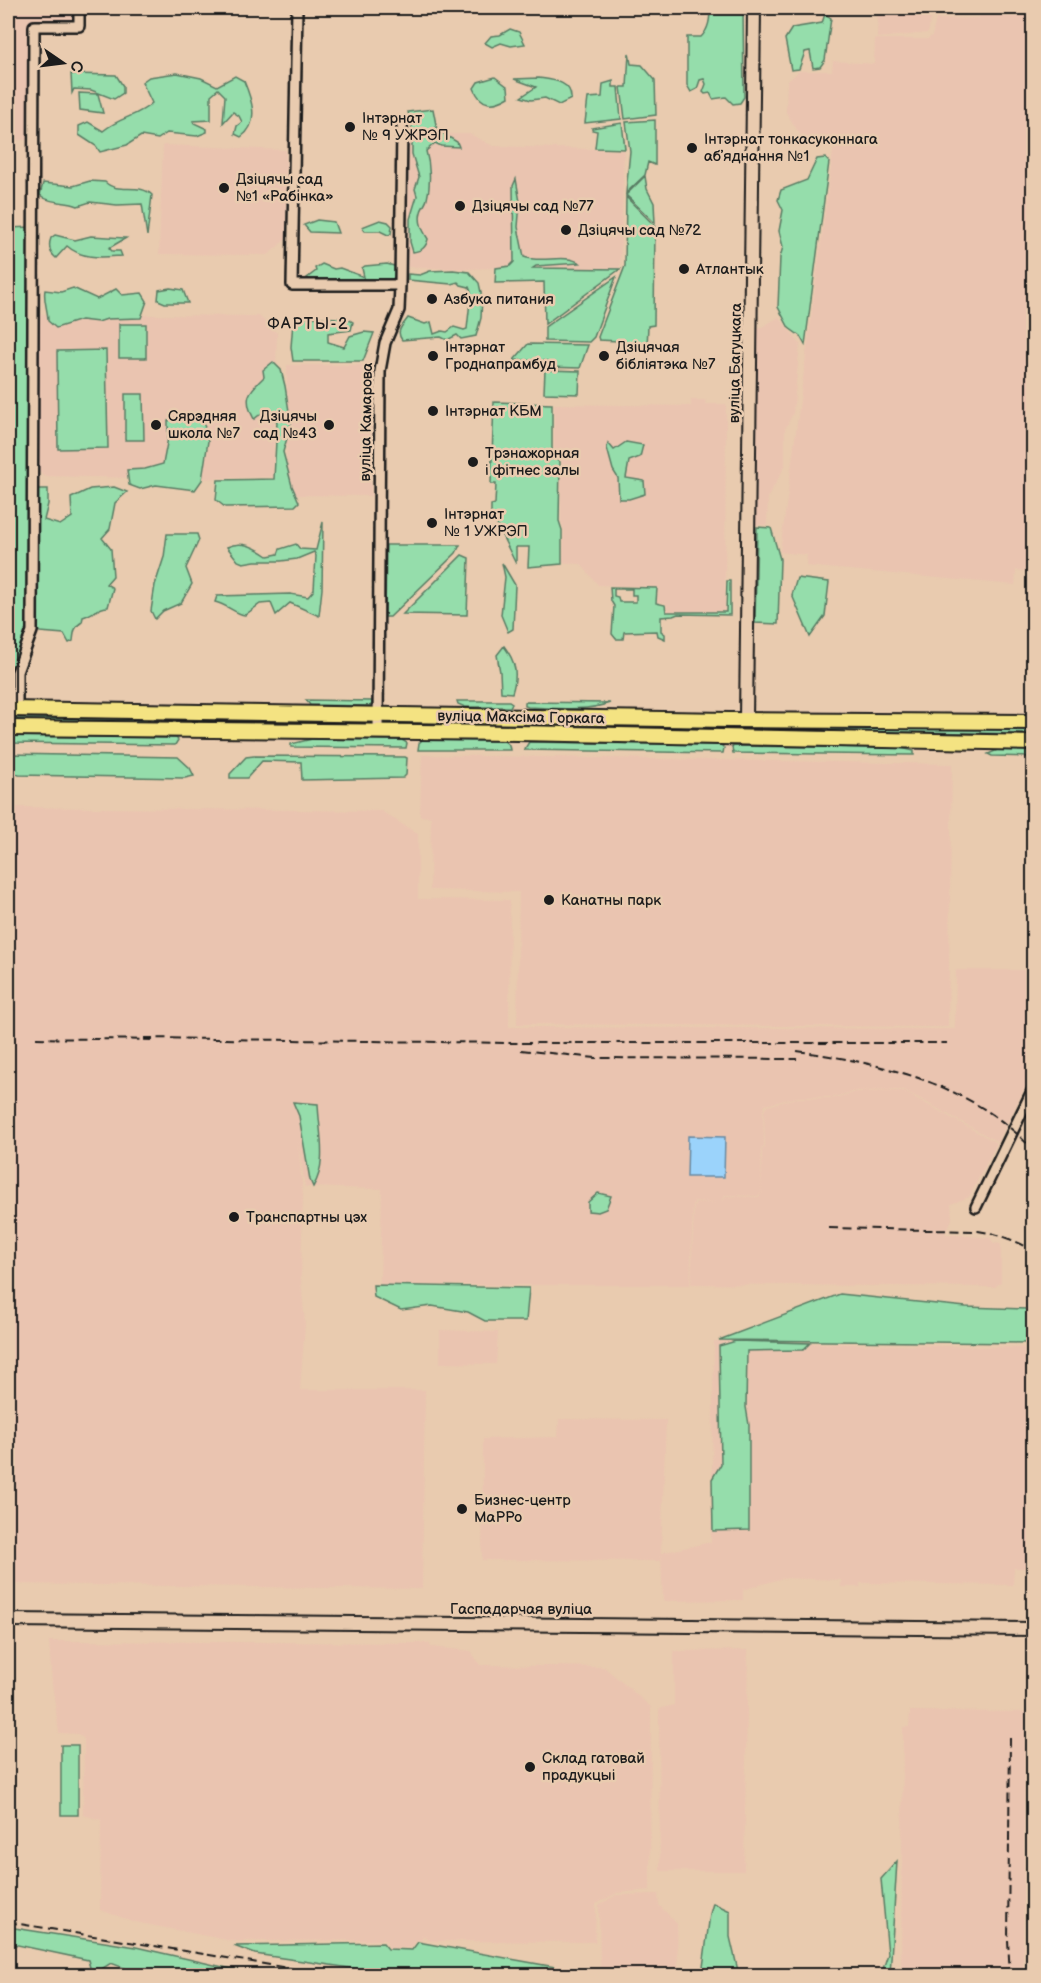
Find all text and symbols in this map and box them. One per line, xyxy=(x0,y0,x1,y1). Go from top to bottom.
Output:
north arrow xyxy=(33,33,93,93)
text: С xyxy=(66,59,87,74)
place label: Інтэрнат № 9 УЖРЭП xyxy=(362,109,449,145)
marker: Інтэрнат № 9 УЖРЭП xyxy=(343,120,357,134)
place label: Інтэрнат тонкасуконнага абʼяднання №1 xyxy=(704,130,878,166)
marker: Інтэрнат тонкасуконнага абʼяднання №1 xyxy=(685,141,699,155)
place label: Дзіцячы сад №1 «Рабінка» xyxy=(236,170,334,206)
marker: Дзіцячы сад №1 «Рабінка» xyxy=(217,181,231,195)
place label: Дзіцячы сад №77 xyxy=(472,197,594,216)
marker: Дзіцячы сад №77 xyxy=(453,199,467,213)
place label: Дзіцячы сад №72 xyxy=(578,221,701,240)
marker: Дзіцячы сад №72 xyxy=(559,223,573,237)
place label: Атлантык xyxy=(695,260,764,279)
marker: Атлантык xyxy=(677,262,691,276)
place label: Азбука питания xyxy=(443,290,554,309)
marker: Азбука питания xyxy=(425,292,439,306)
street label: вуліца Багуцкага xyxy=(725,302,746,423)
district label: ФАРТЫ-2 xyxy=(267,315,349,334)
place label: Інтэрнат Гроднапрамбуд xyxy=(445,338,556,374)
place label: Дзіцячая бібліятэка №7 xyxy=(616,338,716,374)
marker: Інтэрнат Гроднапрамбуд xyxy=(426,349,440,363)
marker: Дзіцячая бібліятэка №7 xyxy=(597,349,611,363)
street label: вуліца Камарова xyxy=(356,362,377,482)
place label: Інтэрнат КБМ xyxy=(445,402,542,421)
marker: Інтэрнат КБМ xyxy=(426,404,440,418)
place label: Сярэдняя школа №7 xyxy=(168,407,240,443)
place label: Дзіцячы сад №43 xyxy=(253,407,317,443)
marker: Сярэдняя школа №7 xyxy=(149,418,163,432)
marker: Дзіцячы сад №43 xyxy=(322,418,336,432)
place label: Трэнажорная і фітнес залы xyxy=(485,444,580,480)
marker: Трэнажорная і фітнес залы xyxy=(466,455,480,469)
place label: Інтэрнат № 1 УЖРЭП xyxy=(444,505,528,541)
marker: Інтэрнат № 1 УЖРЭП xyxy=(425,516,439,530)
street label: вуліца Максіма Горкага xyxy=(437,707,605,728)
place label: Канатны парк xyxy=(561,891,661,910)
marker: Канатны парк xyxy=(542,893,556,907)
place label: Транспартны цэх xyxy=(246,1208,367,1227)
marker: Транспартны цэх xyxy=(227,1210,241,1224)
place label: Бизнес-центр МаРРо xyxy=(474,1491,571,1527)
marker: Бизнес-центр МаРРо xyxy=(455,1502,469,1516)
street label: Гаспадарчая вуліца xyxy=(450,1600,592,1619)
place label: Склад гатовай прадукцыі xyxy=(542,1749,645,1785)
marker: Склад гатовай прадукцыі xyxy=(523,1760,537,1774)

